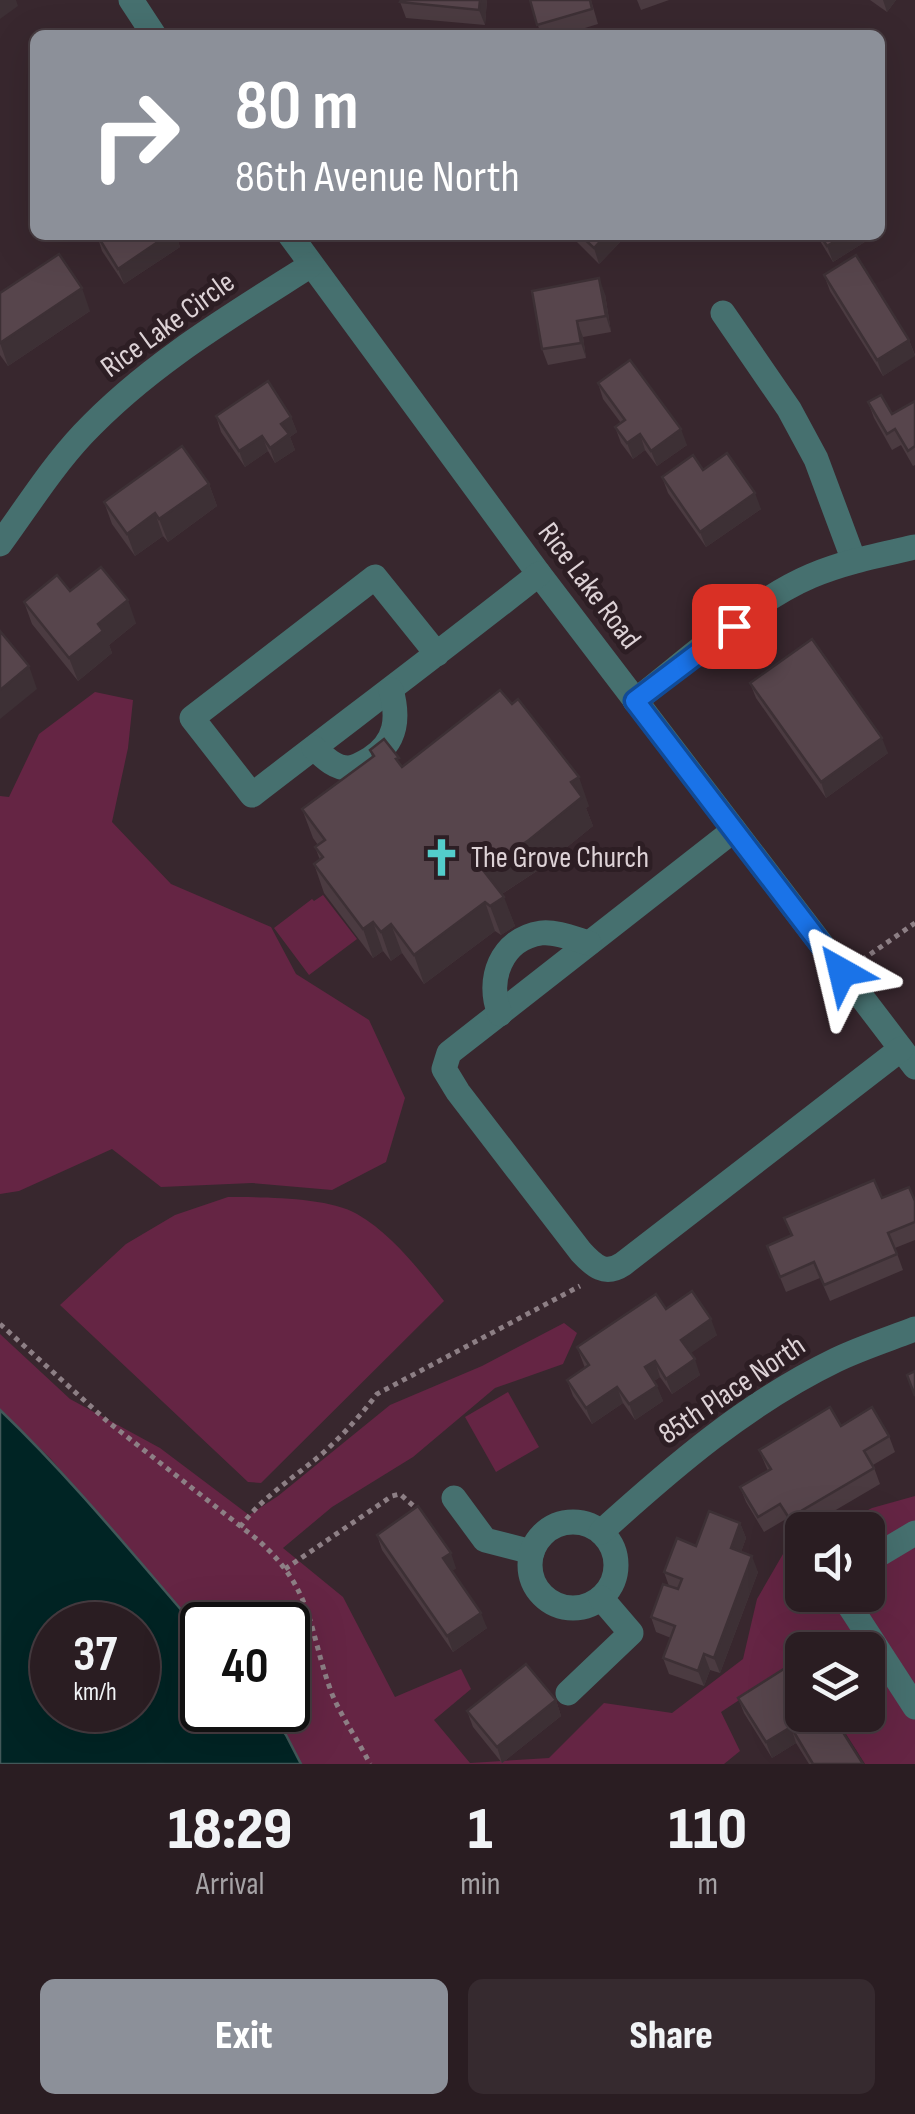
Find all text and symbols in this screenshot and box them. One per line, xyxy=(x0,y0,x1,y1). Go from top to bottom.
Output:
text: 80 m xyxy=(235,65,359,149)
icon: right xyxy=(70,70,200,200)
text: 86th Avenue North xyxy=(235,150,520,205)
street label: Rice Lake Circle xyxy=(94,264,242,386)
street label: Rice Lake Road xyxy=(530,516,648,656)
pin xyxy=(692,584,777,669)
icon: arrive xyxy=(707,599,762,654)
church icon: The Grove Church xyxy=(420,837,462,879)
place label: The Grove Church xyxy=(471,840,649,876)
position arrow xyxy=(790,920,894,1024)
street label: 85th Place North xyxy=(652,1328,812,1452)
map controls xyxy=(785,1512,885,1732)
button: sound xyxy=(785,1512,885,1612)
speed limit sign: 40 xyxy=(180,1602,310,1732)
text: 37 xyxy=(73,1625,117,1685)
button: layers xyxy=(785,1632,885,1732)
text: km/h xyxy=(73,1677,117,1708)
text: 18:29 xyxy=(168,1794,292,1866)
text: 1 xyxy=(468,1794,493,1866)
text: 110 xyxy=(668,1794,747,1866)
text: Arrival xyxy=(196,1865,265,1904)
text: min xyxy=(460,1865,501,1904)
text: m xyxy=(697,1865,718,1904)
button: Exit xyxy=(40,1979,448,2094)
button: Share xyxy=(468,1979,875,2094)

